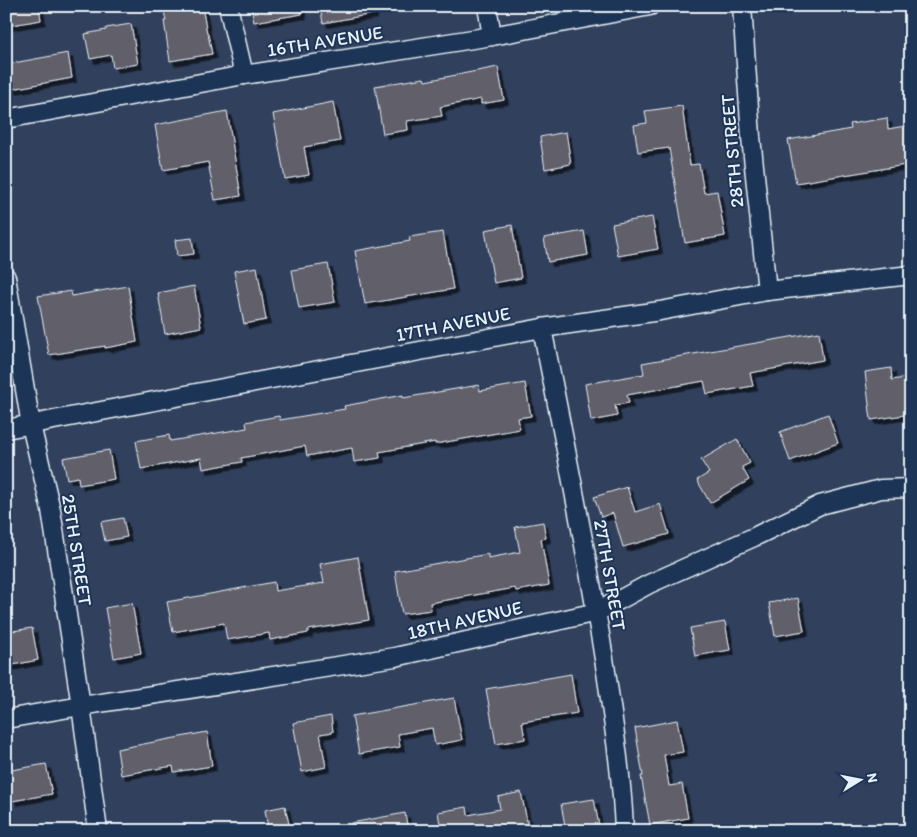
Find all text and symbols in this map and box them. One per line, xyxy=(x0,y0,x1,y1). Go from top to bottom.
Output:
street label: 16TH AVENUE xyxy=(265,21,385,61)
street label: 28TH STREET xyxy=(716,93,748,208)
street label: 17TH AVENUE xyxy=(394,302,512,346)
street label: 25TH STREET xyxy=(57,492,97,608)
street label: 27TH STREET xyxy=(589,518,631,633)
street label: 18TH AVENUE xyxy=(405,596,525,644)
north arrow xyxy=(834,754,884,804)
text: N xyxy=(863,772,882,784)

